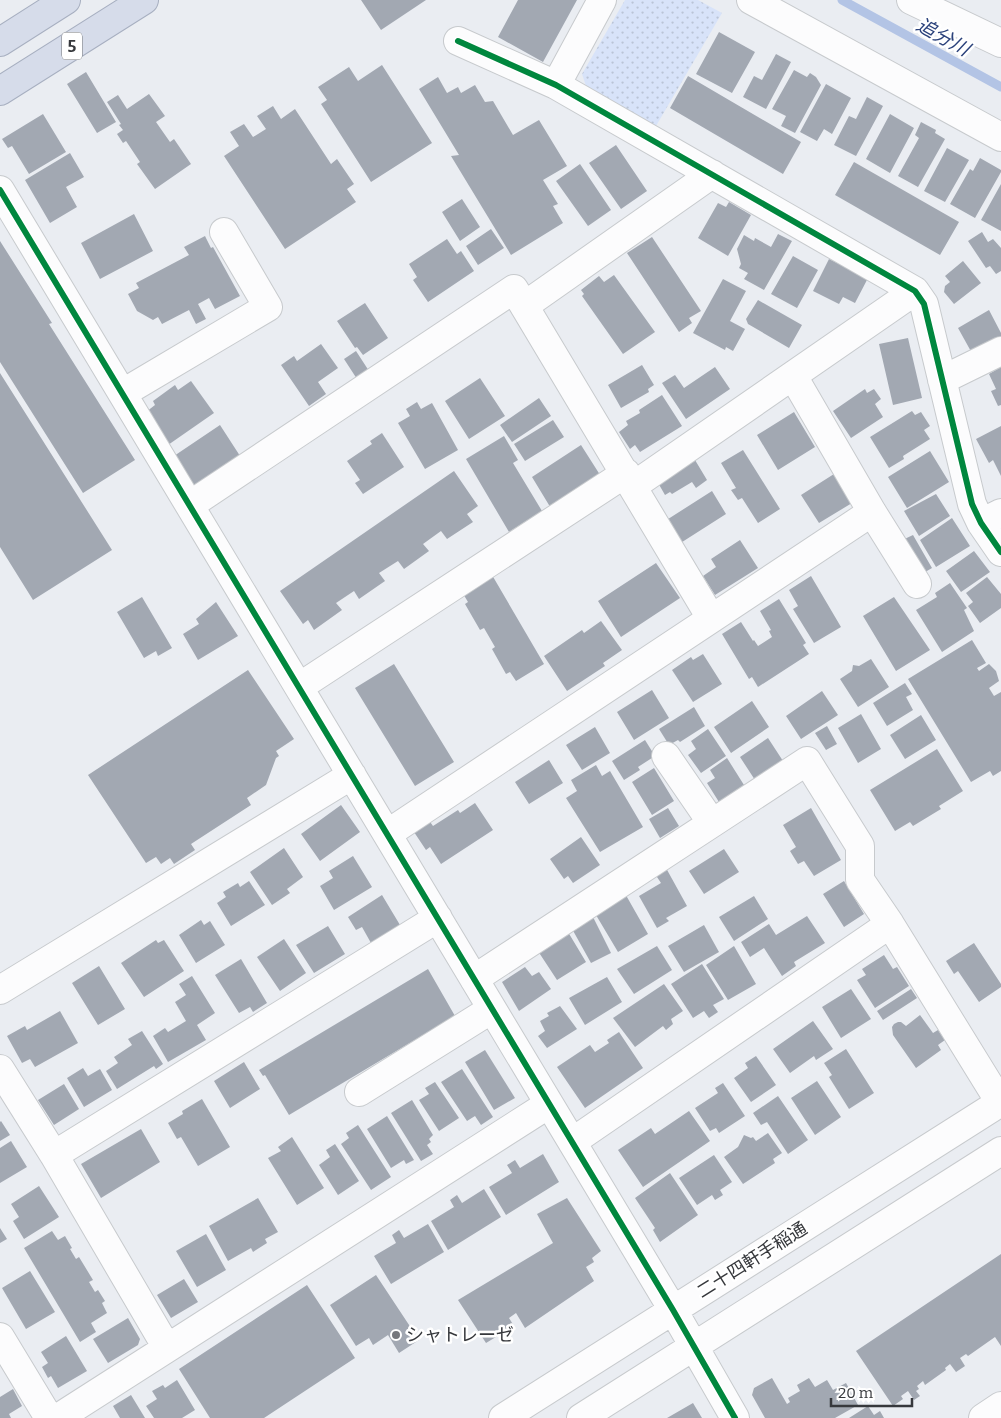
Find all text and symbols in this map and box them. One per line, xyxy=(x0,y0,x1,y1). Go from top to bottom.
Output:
water label: 追分川 xyxy=(912,13,975,62)
road number: 5 xyxy=(62,32,82,59)
street label: 二十四軒手稲通 xyxy=(693,1217,811,1303)
place label: シャトレーゼ xyxy=(406,1324,514,1346)
marker: シャトレーゼ xyxy=(390,1329,402,1341)
scale bar xyxy=(831,1376,912,1408)
text: 20 m xyxy=(838,1384,874,1402)

